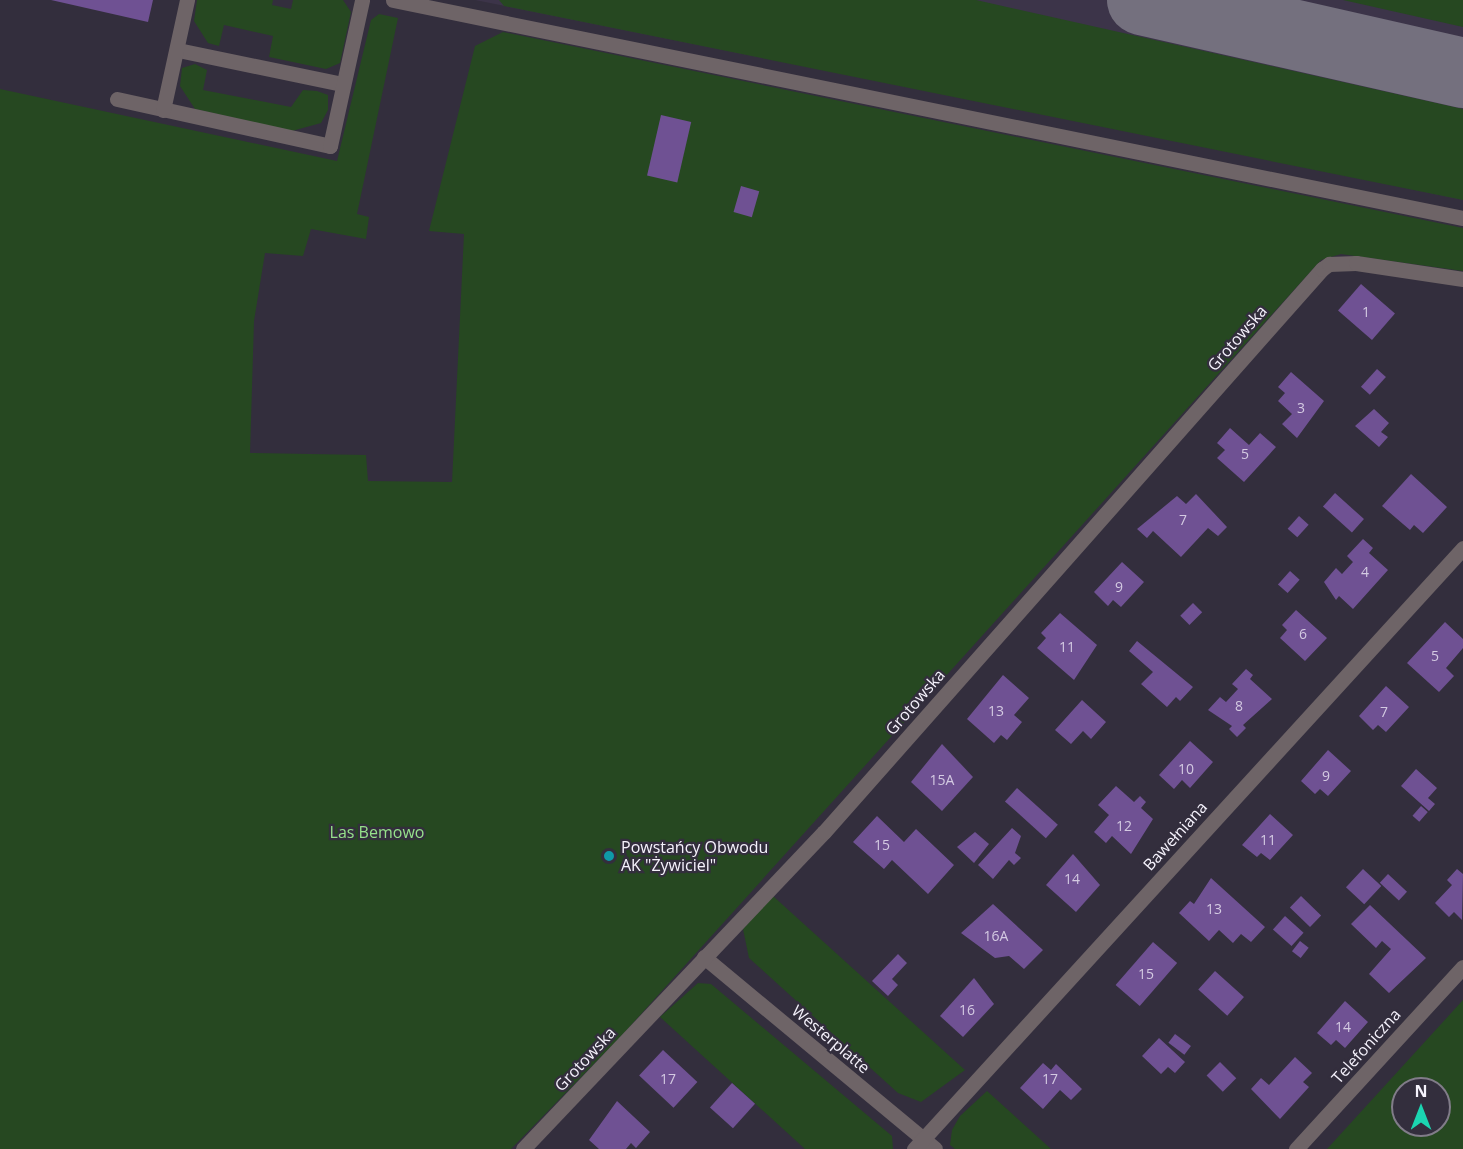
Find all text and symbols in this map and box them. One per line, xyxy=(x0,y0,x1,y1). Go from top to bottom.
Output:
street label: Grotowska xyxy=(1203,301,1271,375)
house number: 1 xyxy=(1362,304,1370,320)
house number: 3 xyxy=(1297,400,1305,416)
house number: 5 xyxy=(1241,446,1249,462)
house number: 7 xyxy=(1179,512,1187,528)
house number: 4 xyxy=(1361,564,1369,580)
house number: 9 xyxy=(1115,579,1123,595)
house number: 6 xyxy=(1299,626,1307,642)
house number: 11 xyxy=(1059,639,1075,655)
house number: 5 xyxy=(1431,648,1439,664)
street label: Grotowska xyxy=(881,665,949,739)
house number: 8 xyxy=(1235,698,1243,714)
house number: 13 xyxy=(988,703,1004,719)
house number: 7 xyxy=(1380,704,1388,720)
house number: 10 xyxy=(1178,761,1194,777)
house number: 9 xyxy=(1322,768,1330,784)
house number: 15A xyxy=(930,772,954,788)
street label: Bawełniana xyxy=(1139,798,1211,874)
house number: 12 xyxy=(1116,818,1132,834)
park label: Las Bemowo xyxy=(330,822,424,842)
house number: 11 xyxy=(1260,832,1276,848)
place label: Powstańcy Obwodu AK "Żywiciel" xyxy=(621,837,768,875)
house number: 15 xyxy=(874,837,890,853)
marker: Powstańcy Obwodu AK "Żywiciel" xyxy=(602,849,616,863)
house number: 14 xyxy=(1064,871,1080,887)
house number: 13 xyxy=(1206,901,1222,917)
house number: 16A xyxy=(984,928,1008,944)
house number: 15 xyxy=(1138,966,1154,982)
street label: Westerplatte xyxy=(788,1001,874,1077)
house number: 16 xyxy=(959,1002,975,1018)
street label: Telefoniczna xyxy=(1328,1005,1404,1087)
house number: 14 xyxy=(1335,1019,1351,1035)
street label: Grotowska xyxy=(551,1023,619,1095)
house number: 17 xyxy=(660,1071,676,1087)
house number: 17 xyxy=(1042,1071,1058,1087)
north arrow xyxy=(1391,1077,1451,1137)
text: N xyxy=(1414,1080,1428,1102)

